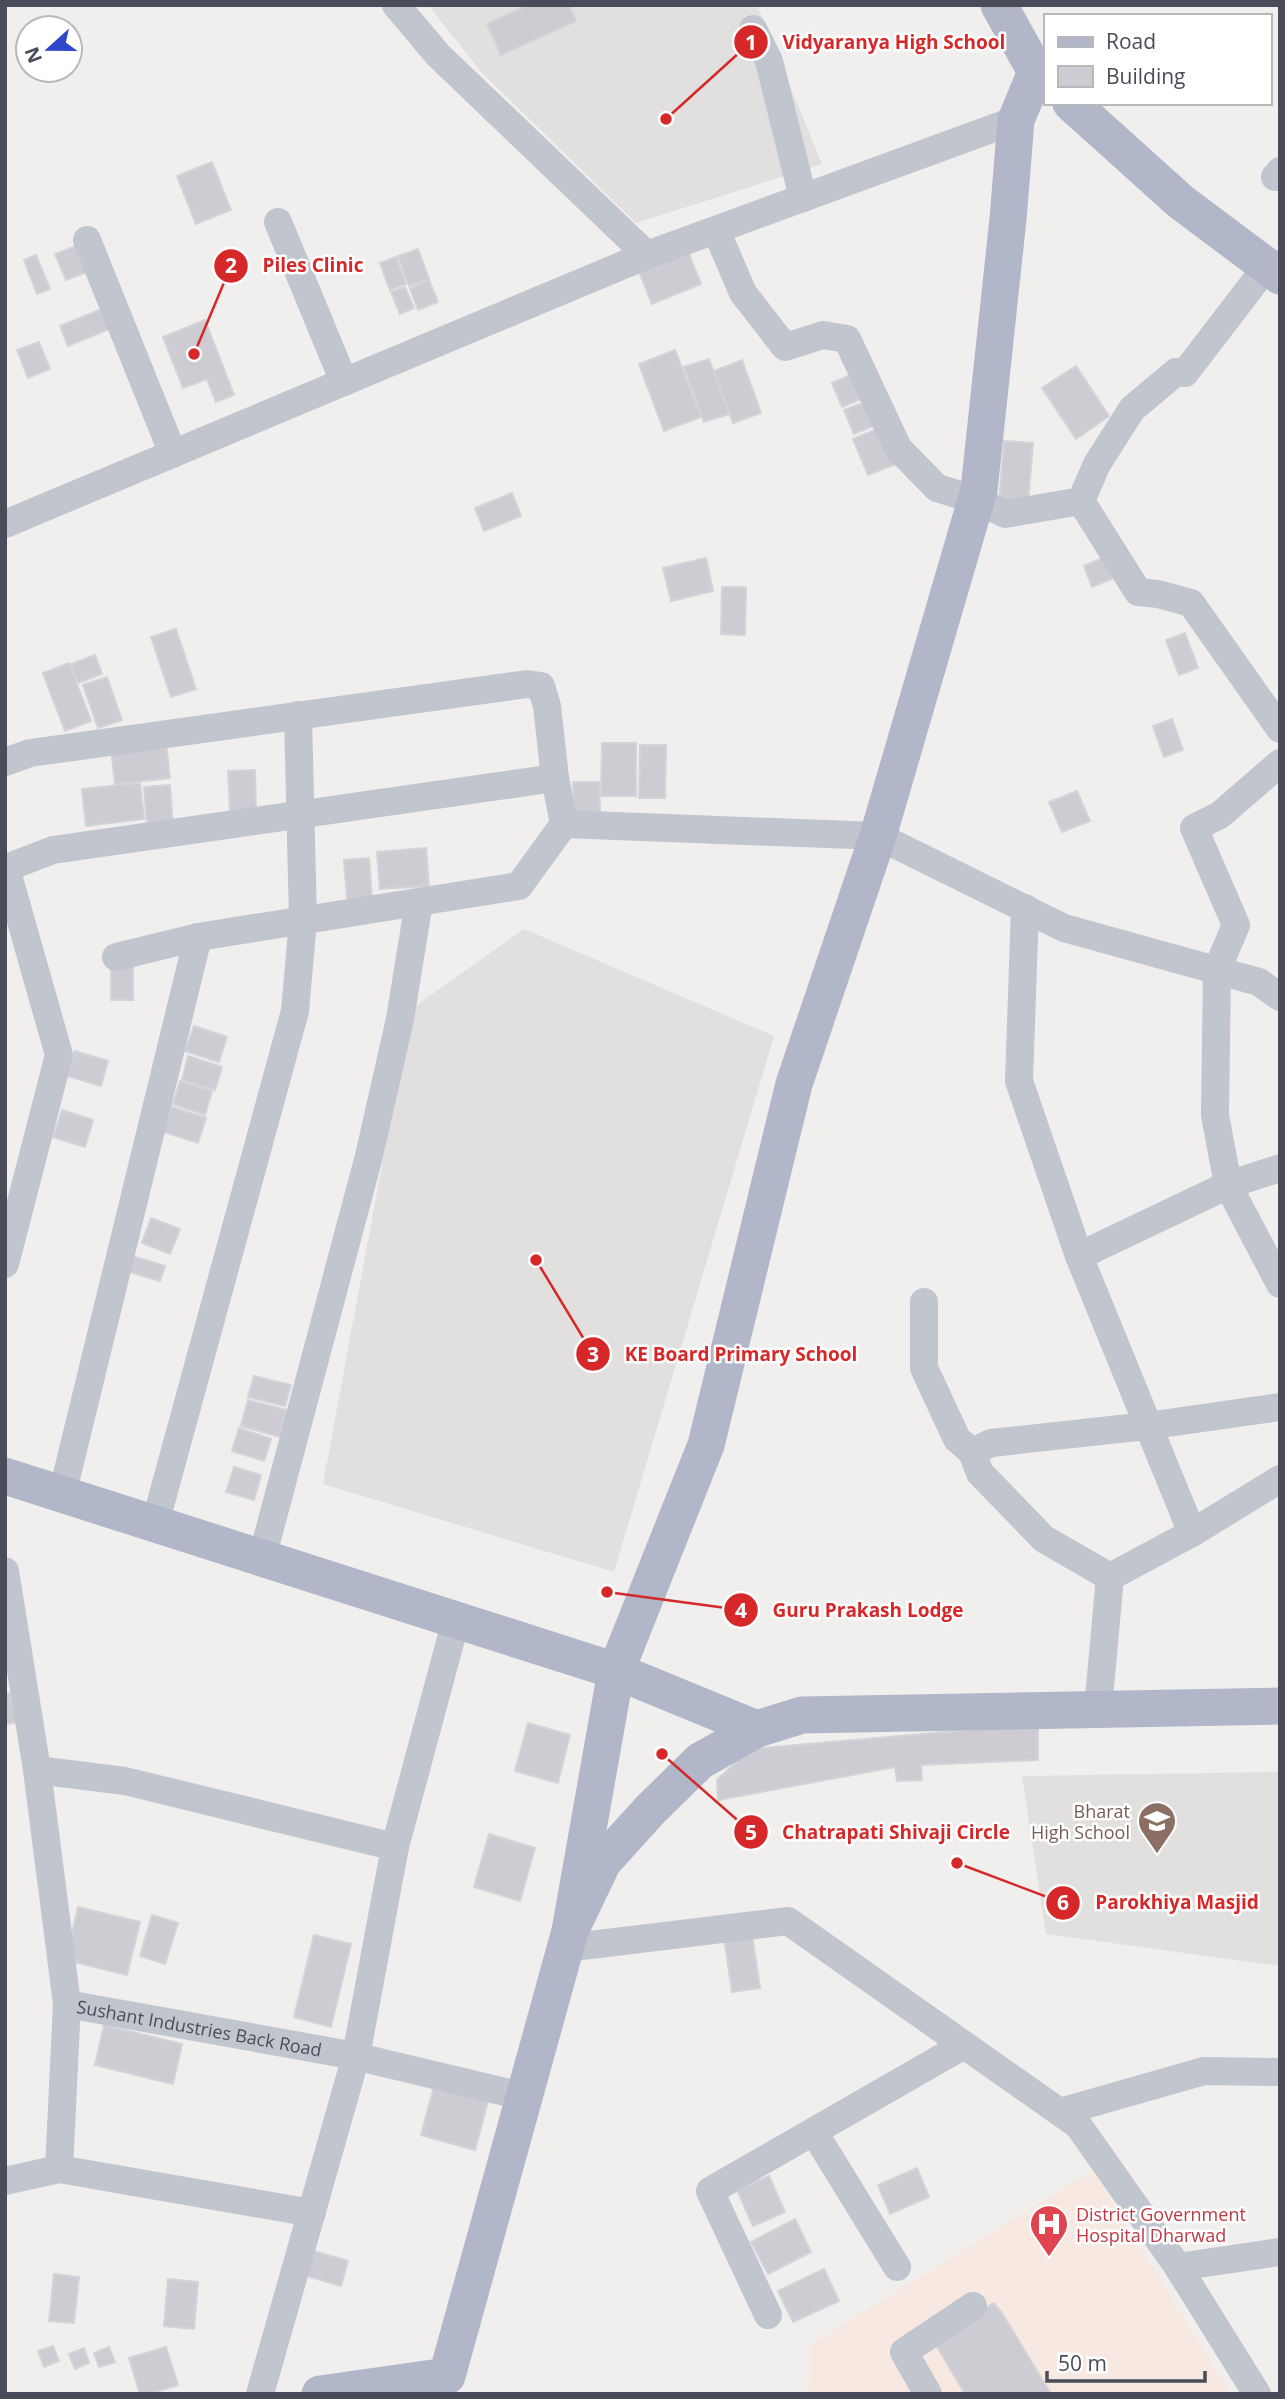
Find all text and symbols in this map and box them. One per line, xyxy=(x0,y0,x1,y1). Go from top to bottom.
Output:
north arrow xyxy=(14,14,84,84)
legend xyxy=(1044,14,1271,105)
callout: Vidyaranya High School xyxy=(734,22,1020,62)
text: Road xyxy=(1106,27,1156,55)
text: 1 xyxy=(745,28,757,56)
text: Vidyaranya High School xyxy=(783,29,1005,55)
text: N xyxy=(18,43,48,67)
text: Building xyxy=(1106,62,1185,90)
callout: Piles Clinic xyxy=(214,246,378,286)
text: 2 xyxy=(225,251,237,279)
text: Piles Clinic xyxy=(263,252,364,278)
callout: KE Board Primary School xyxy=(576,1334,871,1374)
text: 3 xyxy=(587,1340,599,1368)
text: KE Board Primary School xyxy=(625,1341,857,1367)
callout: Guru Prakash Lodge xyxy=(724,1590,978,1630)
text: 4 xyxy=(735,1596,747,1624)
text: Guru Prakash Lodge xyxy=(773,1597,963,1623)
place label: Bharat High School xyxy=(1031,1799,1130,1844)
school or university icon: Bharat High School xyxy=(1136,1800,1178,1855)
callout: Chatrapati Shivaji Circle xyxy=(734,1812,1024,1852)
text: 5 xyxy=(745,1818,757,1846)
text: Chatrapati Shivaji Circle xyxy=(782,1819,1010,1845)
callout: Parokhiya Masjid xyxy=(1046,1883,1273,1923)
text: 6 xyxy=(1057,1888,1069,1916)
text: Parokhiya Masjid xyxy=(1095,1889,1259,1915)
street label: Sushant Industries Back Road xyxy=(75,1994,324,2062)
place label: District Government Hospital Dharwad xyxy=(1076,2202,1246,2247)
hospital icon: District Government Hospital Dharwad xyxy=(1028,2203,1070,2258)
scale bar xyxy=(1047,2340,1204,2384)
text: 50 m xyxy=(1058,2349,1107,2377)

